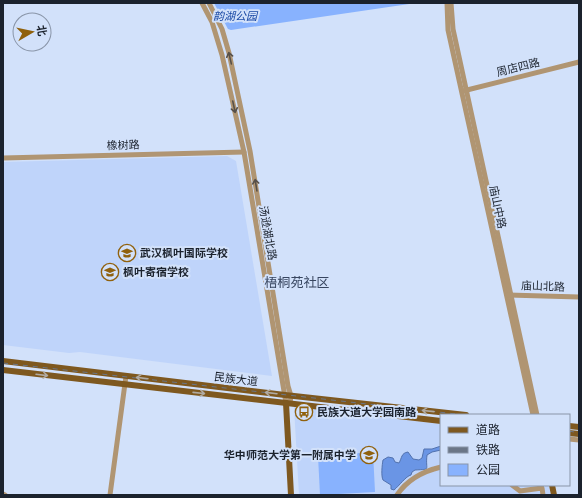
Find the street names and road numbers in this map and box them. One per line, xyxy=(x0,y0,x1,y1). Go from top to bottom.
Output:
street label: 周店四路 xyxy=(494,53,541,79)
street label: 橡树路 xyxy=(106,135,140,153)
street label: 庙山中路 xyxy=(487,184,511,230)
street label: 汤逊湖北路 xyxy=(256,204,282,261)
street label: 庙山北路 xyxy=(521,276,565,294)
street label: 民族大道 xyxy=(213,367,259,389)

